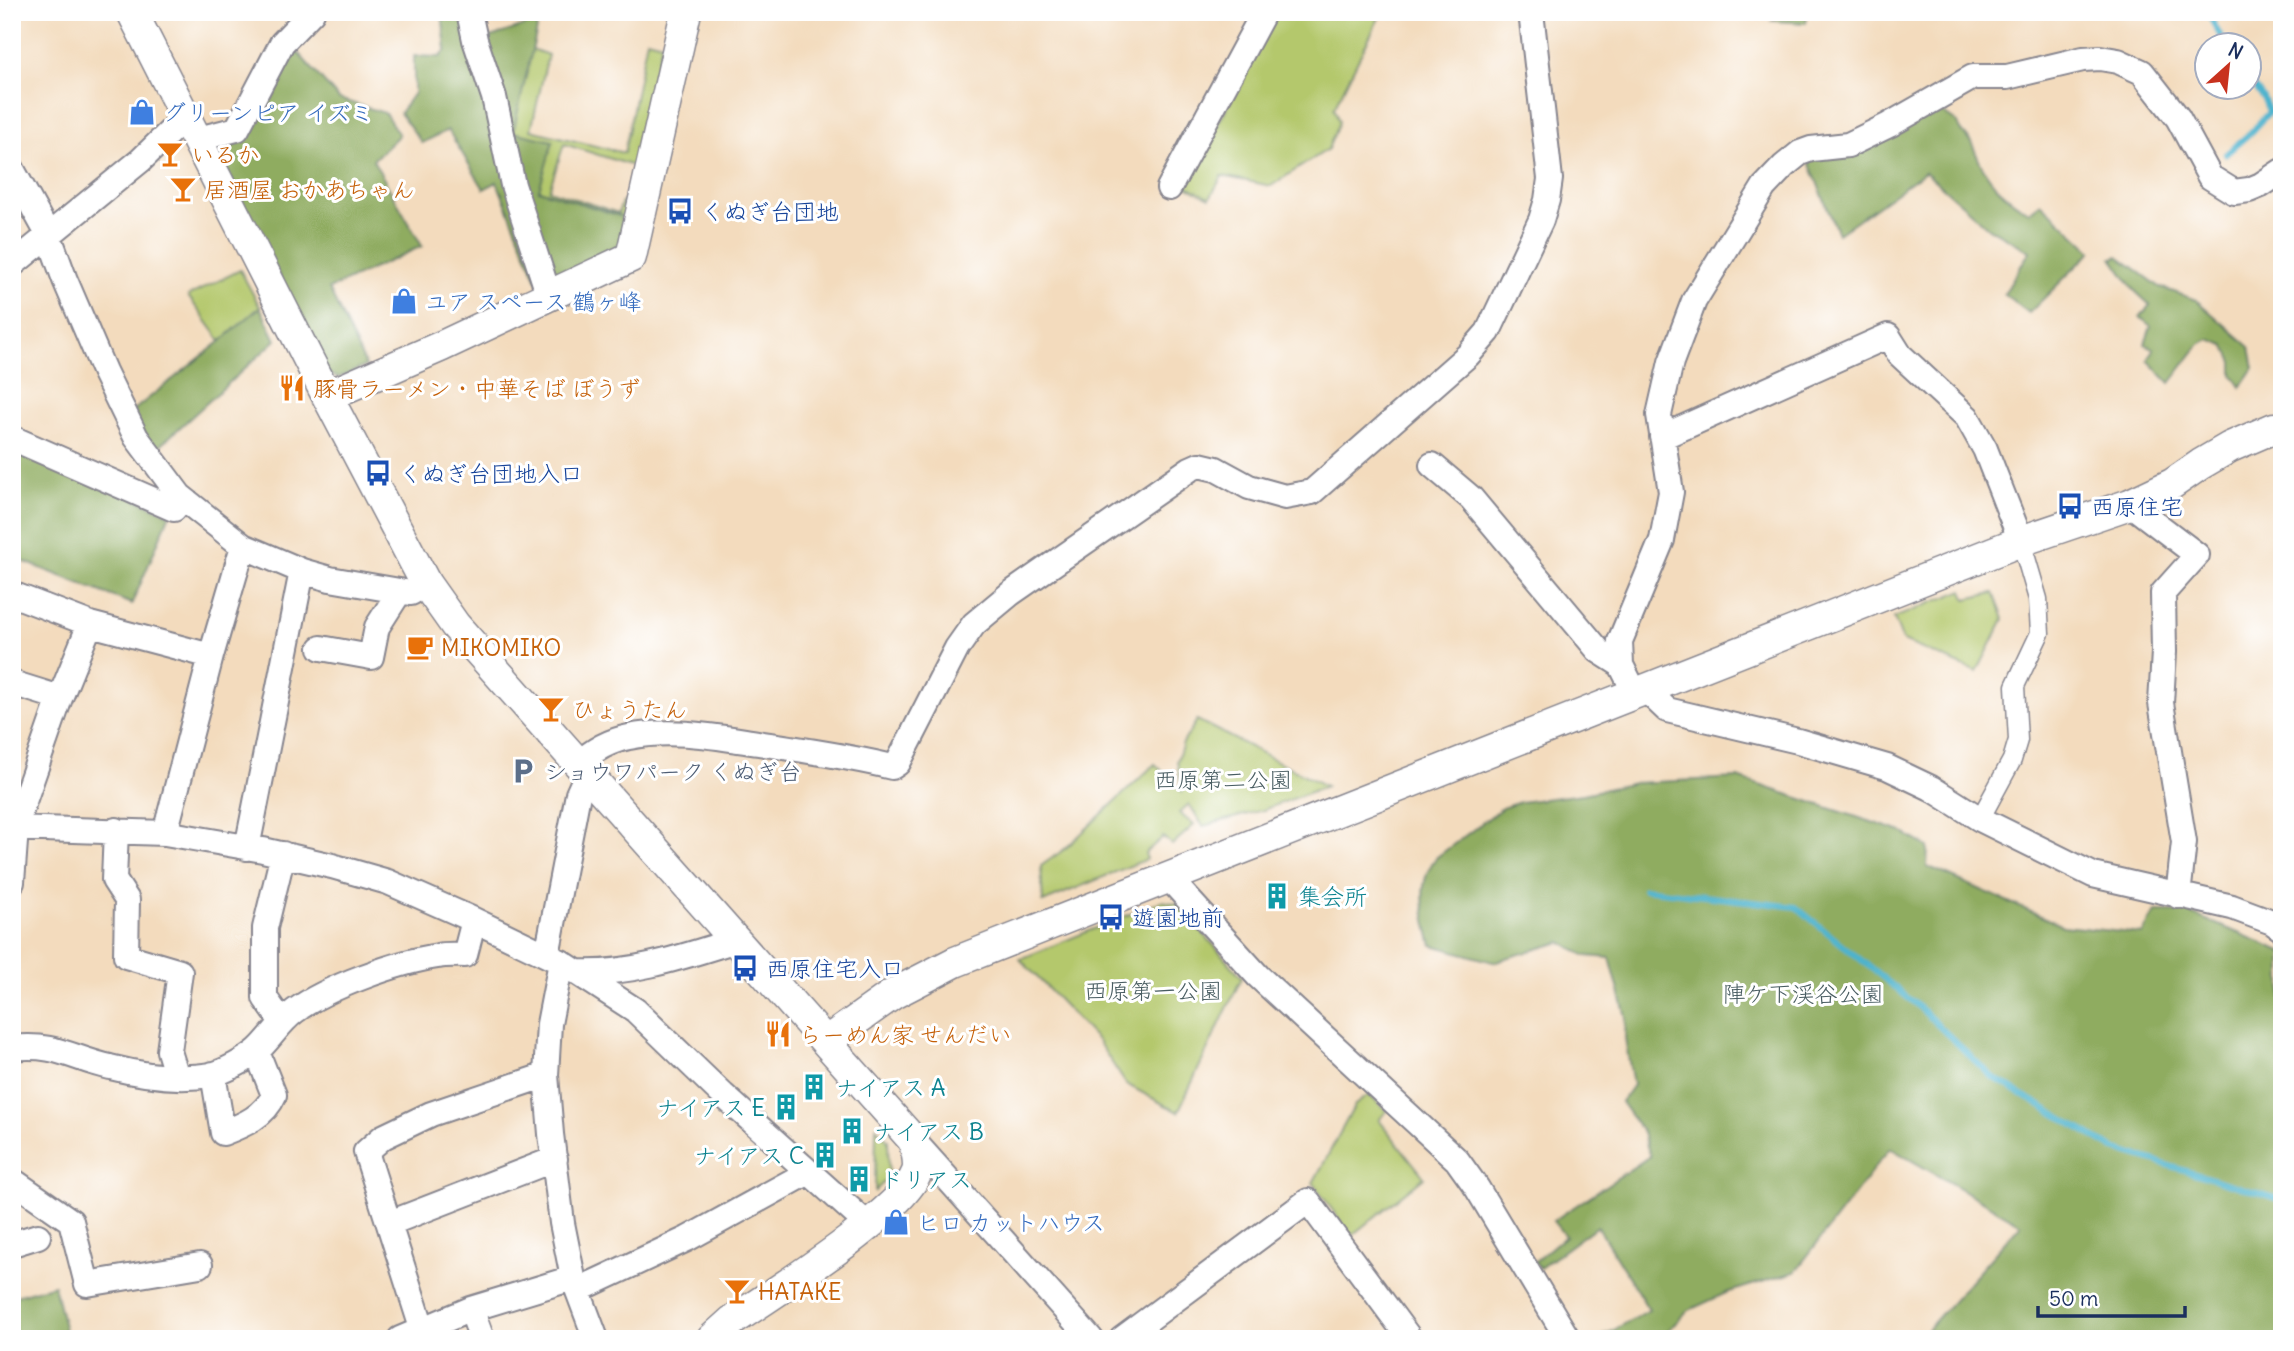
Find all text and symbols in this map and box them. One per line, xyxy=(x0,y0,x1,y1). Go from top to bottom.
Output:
north arrow xyxy=(2192,32,2262,102)
text: N xyxy=(2224,37,2247,65)
shop icon: グリーンピア イズミ xyxy=(127,97,157,127)
place label: グリーンピア イズミ xyxy=(163,98,373,127)
bar icon: いるか xyxy=(155,139,185,169)
place label: いるか xyxy=(191,140,260,169)
bar icon: 居酒屋 おかあちゃん xyxy=(168,174,198,204)
place label: 居酒屋 おかあちゃん xyxy=(204,175,415,204)
bus stop icon: くぬぎ台団地 xyxy=(665,196,695,226)
place label: くぬぎ台団地 xyxy=(701,197,839,226)
shop icon: ユア スペース 鶴ヶ峰 xyxy=(389,286,419,316)
place label: ユア スペース 鶴ヶ峰 xyxy=(425,287,642,316)
restaurant icon: 豚骨ラーメン・中華そば ぼうず xyxy=(277,373,307,403)
place label: 豚骨ラーメン・中華そば ぼうず xyxy=(313,374,640,403)
bus stop icon: くぬぎ台団地入口 xyxy=(363,458,393,488)
place label: くぬぎ台団地入口 xyxy=(399,459,583,488)
bus stop icon: 西原住宅 xyxy=(2055,491,2085,521)
place label: 西原住宅 xyxy=(2091,492,2183,521)
cafe icon: MIKOMIKO xyxy=(405,632,435,662)
place label: MIKOMIKO xyxy=(441,633,561,662)
bar icon: ひょうたん xyxy=(536,694,566,724)
place label: ひょうたん xyxy=(572,695,687,724)
parking icon: ショウワパーク くぬぎ台 xyxy=(508,756,538,786)
place label: ショウワパーク くぬぎ台 xyxy=(544,757,802,786)
park label: 西原第二公園 xyxy=(1154,765,1292,794)
building icon: 集会所 xyxy=(1262,881,1292,911)
place label: 集会所 xyxy=(1298,882,1367,911)
bus stop icon: 遊園地前 xyxy=(1096,902,1126,932)
place label: 遊園地前 xyxy=(1132,903,1224,932)
bus stop icon: 西原住宅入口 xyxy=(730,953,760,983)
place label: 西原住宅入口 xyxy=(766,954,904,983)
park label: 西原第一公園 xyxy=(1084,976,1222,1005)
park label: 陣ケ下渓谷公園 xyxy=(1723,979,1884,1008)
restaurant icon: らーめん家 せんだい xyxy=(763,1019,793,1049)
place label: らーめん家 せんだい xyxy=(799,1020,1011,1049)
building icon: ナイアス A xyxy=(799,1072,829,1102)
place label: ナイアス A xyxy=(835,1073,945,1102)
building icon: ナイアス E xyxy=(771,1092,801,1122)
place label: ナイアス E xyxy=(656,1093,765,1122)
building icon: ナイアス B xyxy=(837,1116,867,1146)
place label: ナイアス B xyxy=(873,1117,984,1146)
building icon: ナイアス C xyxy=(810,1140,840,1170)
place label: ナイアス C xyxy=(693,1141,804,1170)
building icon: ドリアス xyxy=(844,1164,874,1194)
place label: ドリアス xyxy=(880,1165,972,1194)
shop icon: ヒロ カットハウス xyxy=(881,1207,911,1237)
place label: ヒロ カットハウス xyxy=(917,1208,1105,1237)
scale bar xyxy=(2038,1274,2186,1318)
bar icon: HATAKE xyxy=(722,1276,752,1306)
place label: HATAKE xyxy=(758,1277,842,1306)
text: 50 m xyxy=(2049,1285,2098,1312)

